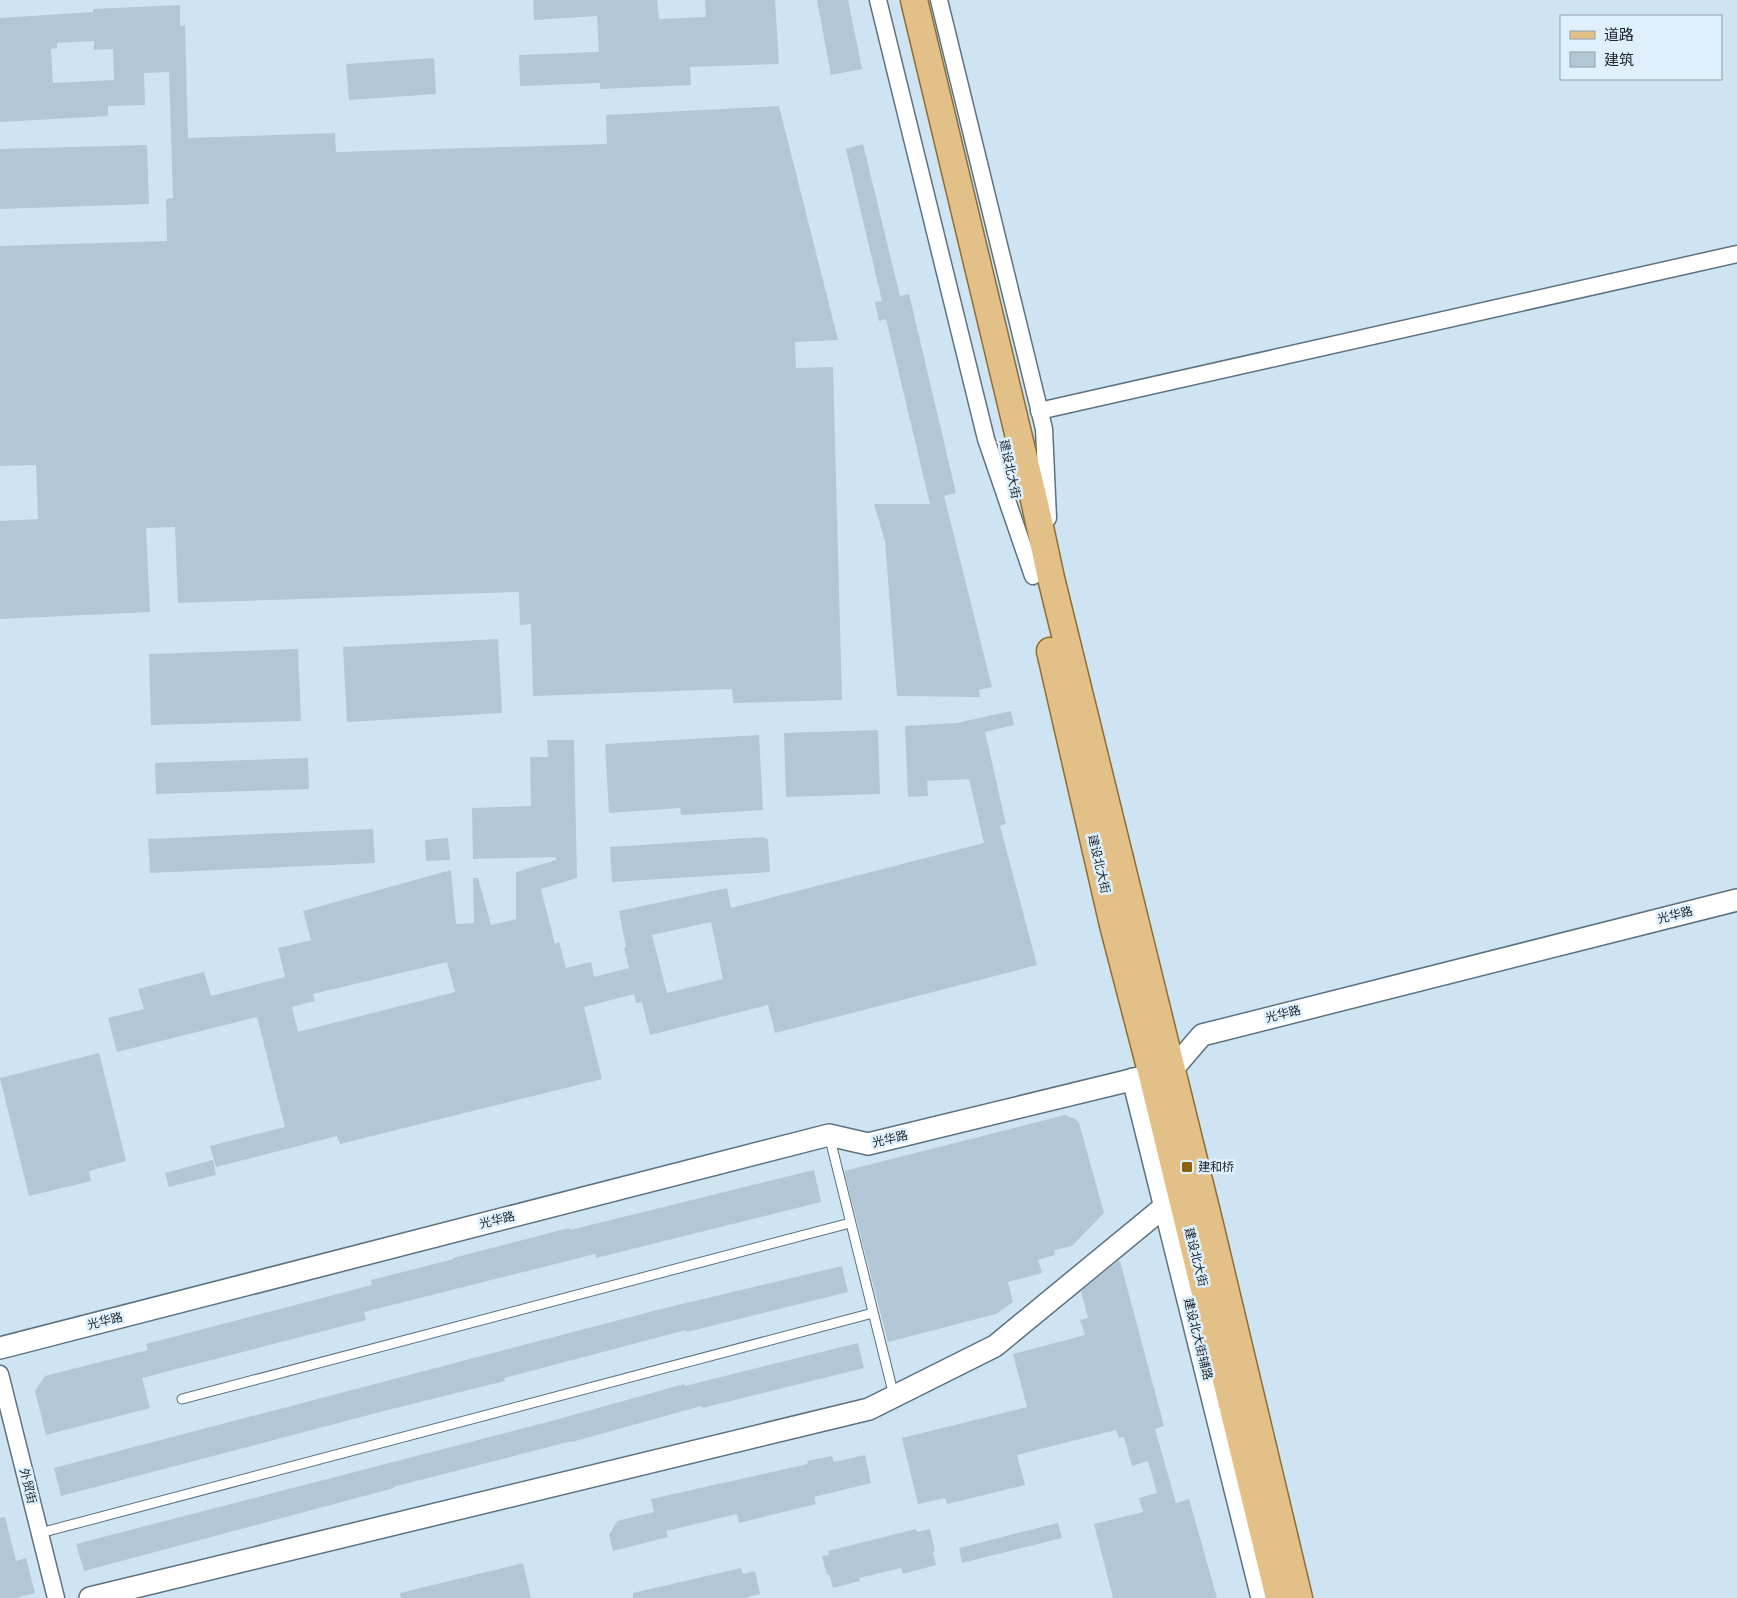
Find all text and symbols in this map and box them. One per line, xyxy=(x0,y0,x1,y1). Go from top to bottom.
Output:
legend xyxy=(1560,15,1722,80)
text: 道路 xyxy=(1604,25,1634,44)
text: 建筑 xyxy=(1604,50,1634,69)
street label: 建设北大街 xyxy=(997,438,1024,500)
street label: 建设北大街 xyxy=(1085,833,1114,895)
street label: 光华路 xyxy=(1656,903,1694,926)
street label: 光华路 xyxy=(1264,1002,1302,1025)
street label: 光华路 xyxy=(871,1127,909,1150)
place label: 建和桥 xyxy=(1198,1159,1234,1174)
marker: 建和桥 xyxy=(1180,1160,1194,1174)
street label: 光华路 xyxy=(478,1208,516,1231)
street label: 建设北大街 xyxy=(1182,1226,1211,1288)
street label: 建设北大街辅路 xyxy=(1181,1296,1216,1381)
street label: 光华路 xyxy=(86,1309,124,1332)
street label: 外贸街 xyxy=(17,1467,40,1505)

